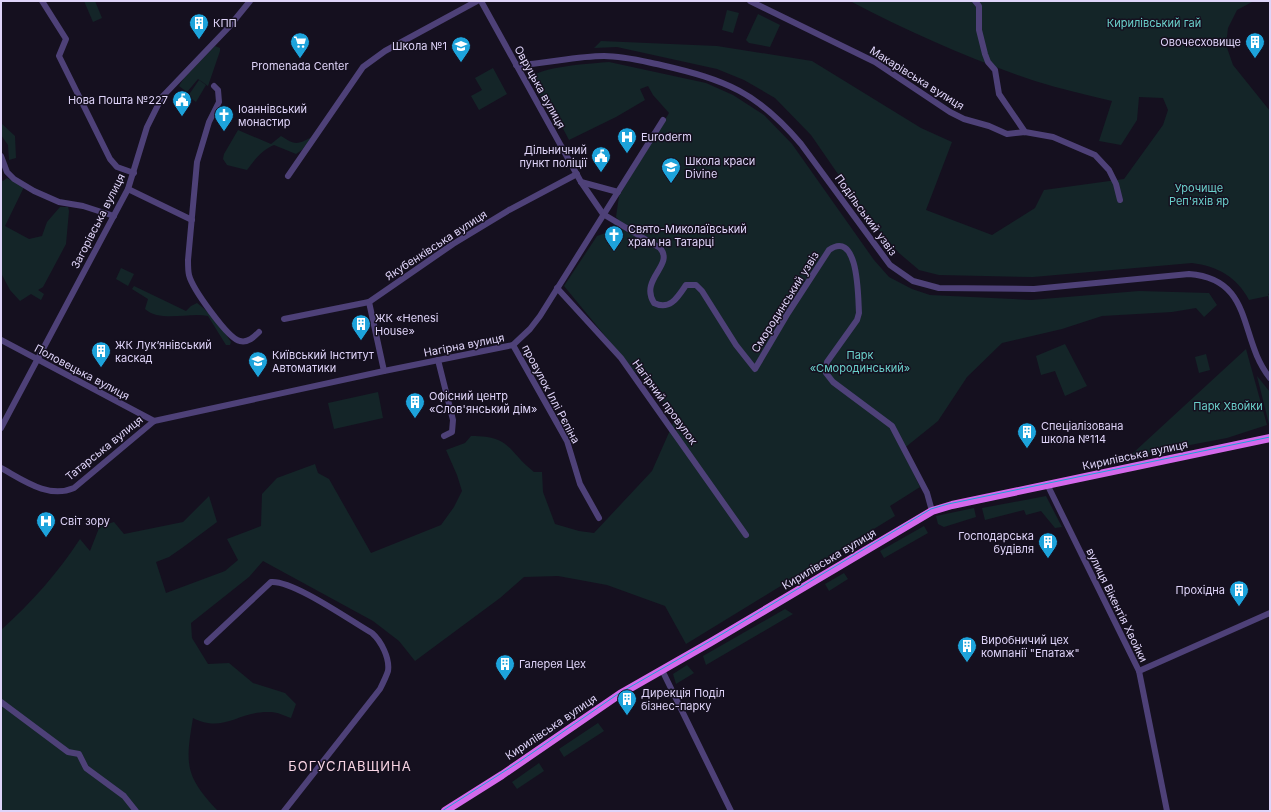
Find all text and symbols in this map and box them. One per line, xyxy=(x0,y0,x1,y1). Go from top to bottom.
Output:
building icon: КПП xyxy=(188,12,210,40)
place label: КПП xyxy=(213,16,237,30)
park label: Кирилівський гай xyxy=(1107,16,1201,30)
supermarket icon: Promenada Center xyxy=(289,31,311,59)
building icon: Овочесховище xyxy=(1244,31,1266,59)
school or university icon: Школа №1 xyxy=(450,35,472,63)
place label: Овочесховище xyxy=(1160,35,1241,49)
place label: Школа №1 xyxy=(392,39,447,53)
street label: Овруцька вулиця xyxy=(511,43,569,131)
street label: Макарівська вулиця xyxy=(867,43,967,113)
place label: Promenada Center xyxy=(251,59,349,73)
public building icon: Нова Пошта №227 xyxy=(171,89,193,117)
place label: Нова Пошта №227 xyxy=(68,93,168,107)
place label: Іоаннівський монастир xyxy=(238,102,307,129)
church icon: Іоаннівський монастир xyxy=(213,104,235,132)
hospital icon: Euroderm xyxy=(616,126,638,154)
place label: Euroderm xyxy=(641,130,692,144)
place label: Дільничний пункт поліції xyxy=(519,143,588,170)
public building icon: Дільничний пункт поліції xyxy=(590,145,612,173)
place label: Школа краси Divine xyxy=(685,154,755,181)
school or university icon: Школа краси Divine xyxy=(660,156,682,184)
street label: Загорівська вулиця xyxy=(68,171,128,271)
street label: Подільський узвіз xyxy=(832,172,900,258)
park label: Урочище Реп'яхів яр xyxy=(1169,181,1229,208)
street label: Якубенківська вулиця xyxy=(382,207,490,283)
place label: Свято-Миколаївський храм на Татарці xyxy=(628,222,747,249)
church icon: Свято-Миколаївський храм на Татарці xyxy=(603,224,625,252)
street label: Смородинський узвіз xyxy=(748,249,822,355)
place label: ЖК «Henesi House» xyxy=(375,311,438,338)
building icon: ЖК «Henesi House» xyxy=(350,313,372,341)
street label: Нагірна вулиця xyxy=(422,330,506,360)
place label: ЖК Лук’янівський каскад xyxy=(115,338,212,365)
building icon: ЖК Лук’янівський каскад xyxy=(90,340,112,368)
street label: Половецька вулиця xyxy=(32,341,132,403)
street label: провулок Іллі Рєпіна xyxy=(519,342,583,446)
place label: Київський Інститут Автоматики xyxy=(272,348,375,375)
park label: Парк «Смородинський» xyxy=(810,348,910,375)
school or university icon: Київський Інститут Автоматики xyxy=(247,350,269,378)
street label: Нагірний провулок xyxy=(629,357,701,447)
place label: Офісний центр «Слов'янський дім» xyxy=(429,389,537,416)
building icon: Офісний центр «Слов'янський дім» xyxy=(404,391,426,419)
park label: Парк Хвойки xyxy=(1193,399,1263,413)
street label: Татарська вулиця xyxy=(62,412,146,484)
place label: Спеціалізована школа №114 xyxy=(1041,419,1123,446)
building icon: Спеціалізована школа №114 xyxy=(1016,421,1038,449)
street label: Кирилівська вулиця xyxy=(1081,437,1189,473)
hospital icon: Світ зору xyxy=(35,510,57,538)
place label: Світ зору xyxy=(60,514,110,528)
street label: Кирилівська вулиця xyxy=(779,525,879,593)
place label: Господарська будівля xyxy=(958,529,1034,556)
building icon: Господарська будівля xyxy=(1037,531,1059,559)
street label: вулиця Вікентія Хвойки xyxy=(1083,546,1151,664)
building icon: Прохідна xyxy=(1228,579,1250,607)
place label: Прохідна xyxy=(1175,583,1225,597)
place label: Виробничий цех компанії "Епатаж" xyxy=(981,633,1080,660)
building icon: Виробничий цех компанії "Епатаж" xyxy=(956,635,978,663)
building icon: Галерея Цех xyxy=(494,653,516,681)
place label: Галерея Цех xyxy=(519,657,586,671)
place label: Дирекція Поділ бізнес-парку xyxy=(641,686,725,713)
building icon: Дирекція Поділ бізнес-парку xyxy=(616,688,638,716)
street label: Кирилівська вулиця xyxy=(503,691,599,763)
district label: БОГУСЛАВЩИНА xyxy=(288,758,412,774)

